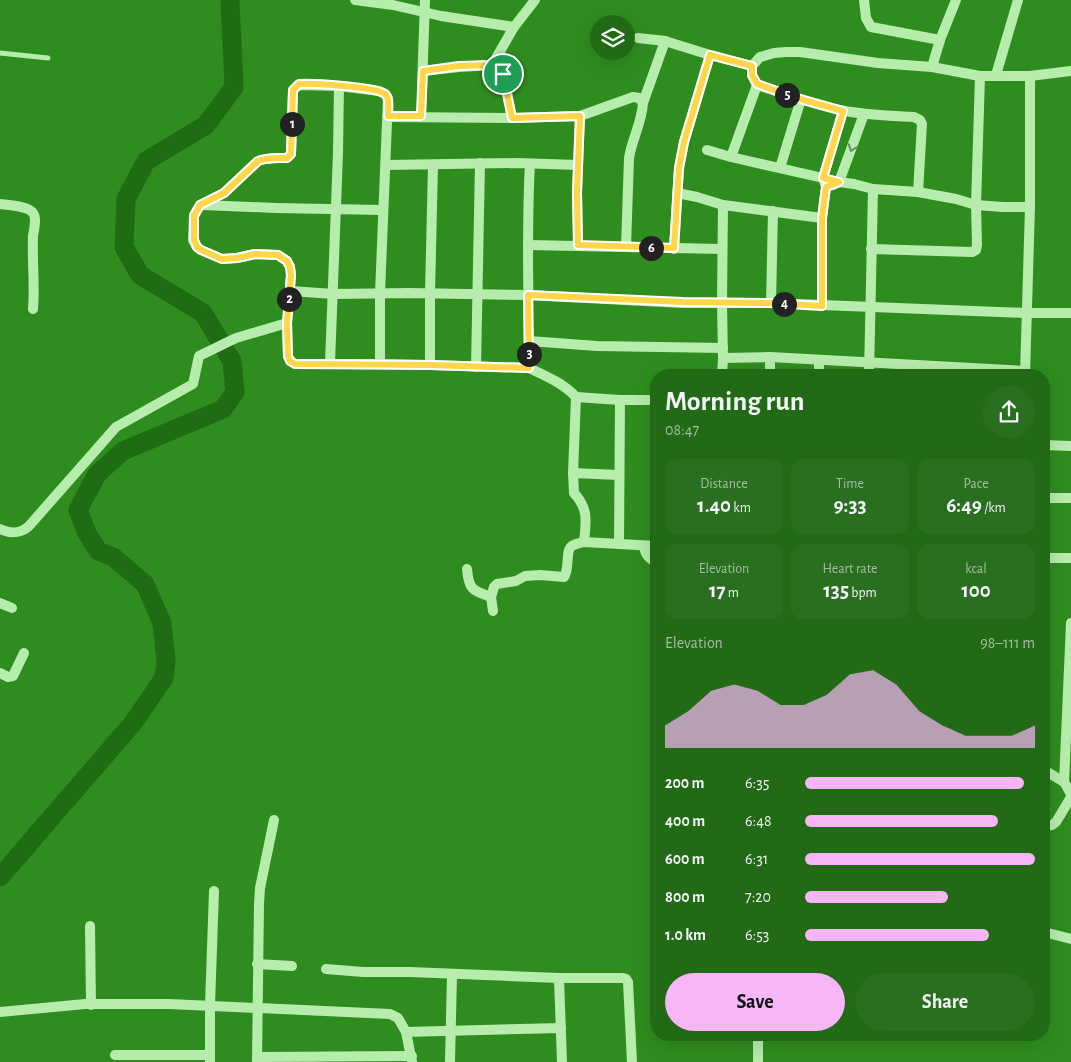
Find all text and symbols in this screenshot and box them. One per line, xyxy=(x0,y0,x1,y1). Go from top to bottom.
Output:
map controls xyxy=(590,15,635,60)
button: layers xyxy=(590,15,635,60)
pin xyxy=(482,53,524,95)
icon: arrive xyxy=(489,60,517,88)
pin: 5 xyxy=(774,82,800,108)
text: 5 xyxy=(784,88,791,102)
pin: 1 xyxy=(280,112,304,136)
text: 1 xyxy=(290,117,295,131)
one-way arrow xyxy=(847,143,858,152)
pin: 6 xyxy=(638,236,664,260)
text: 6 xyxy=(648,241,655,255)
pin: 2 xyxy=(276,286,302,312)
text: 2 xyxy=(286,292,293,306)
pin: 4 xyxy=(772,292,796,316)
text: 4 xyxy=(781,297,788,311)
pin: 3 xyxy=(516,342,542,366)
text: 3 xyxy=(526,347,533,361)
button: share xyxy=(983,386,1035,438)
text: Morning run xyxy=(665,388,805,416)
text: 08:47 xyxy=(665,422,699,438)
text: Distance xyxy=(700,477,748,491)
text: Time xyxy=(836,477,864,491)
text: Pace xyxy=(963,477,989,491)
text: 1.40 xyxy=(697,495,731,516)
text: 9:33 xyxy=(833,495,867,516)
text: 6:49 xyxy=(946,495,982,516)
text: km xyxy=(731,501,751,515)
text: /km xyxy=(982,501,1006,515)
text: Elevation xyxy=(699,562,749,576)
text: Heart rate xyxy=(823,562,877,576)
text: kcal xyxy=(965,562,987,576)
text: 17 xyxy=(709,580,726,601)
text: 135 xyxy=(823,580,849,601)
text: 100 xyxy=(961,580,991,601)
text: m xyxy=(726,586,739,600)
text: bpm xyxy=(849,586,877,600)
text: Elevation xyxy=(665,635,723,651)
text: 98–111 m xyxy=(980,635,1035,651)
text: 200 m xyxy=(665,775,705,791)
text: 6:35 xyxy=(745,775,769,791)
text: 400 m xyxy=(665,813,705,829)
text: 6:48 xyxy=(745,813,771,829)
text: 600 m xyxy=(665,851,705,867)
text: 6:31 xyxy=(745,851,768,867)
text: 800 m xyxy=(665,889,705,905)
text: 7:20 xyxy=(745,889,771,905)
text: 1.0 km xyxy=(665,927,706,943)
text: 6:53 xyxy=(745,927,769,943)
button: Save xyxy=(665,973,845,1031)
button: Share xyxy=(855,973,1035,1031)

